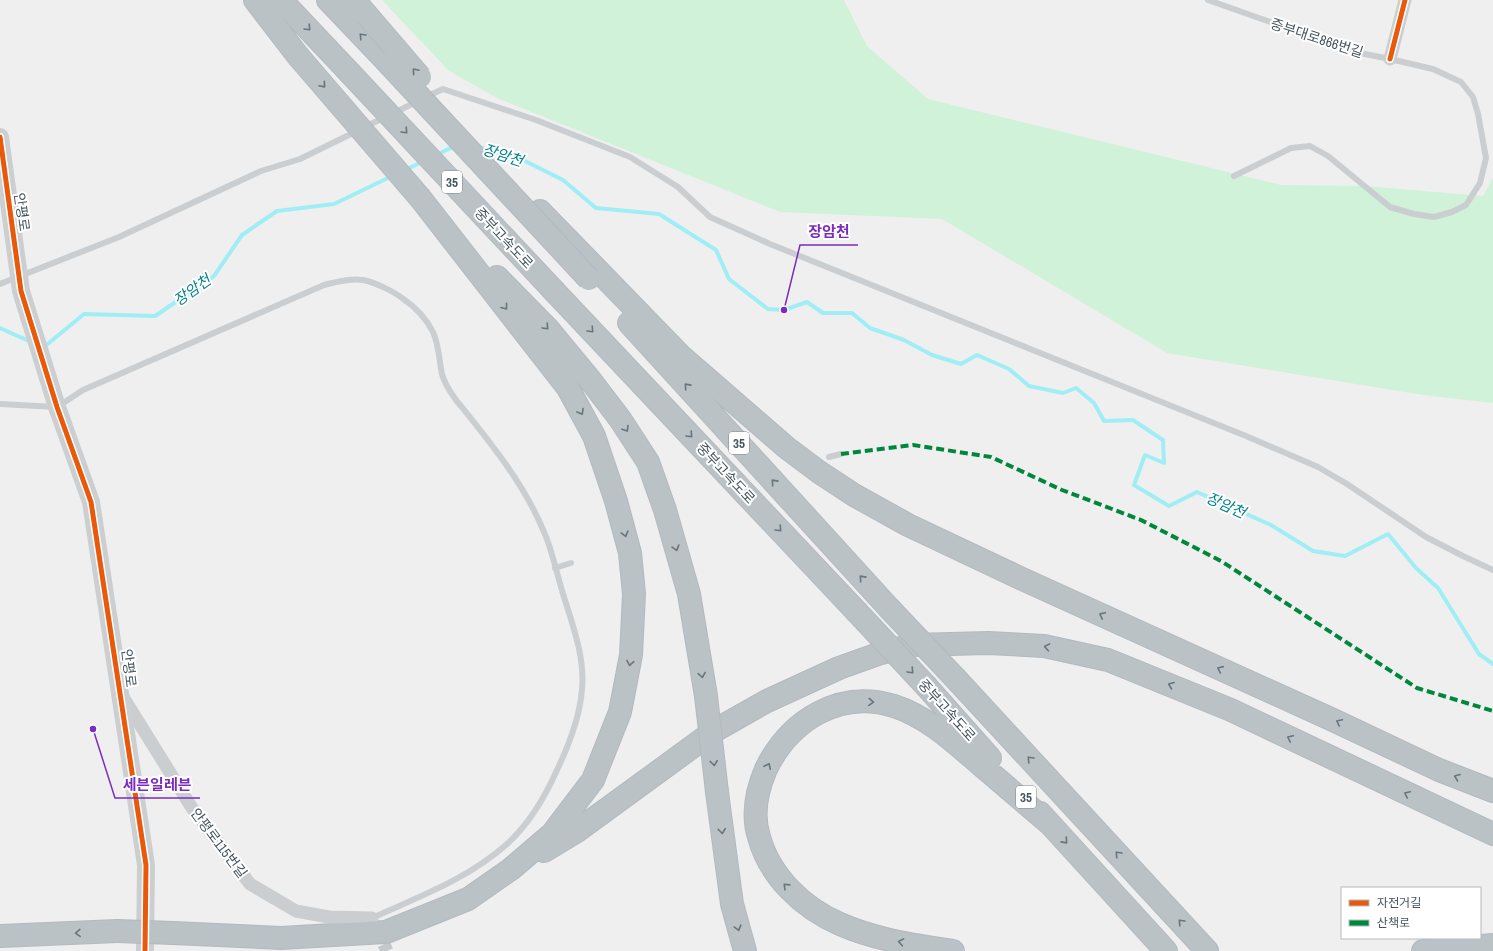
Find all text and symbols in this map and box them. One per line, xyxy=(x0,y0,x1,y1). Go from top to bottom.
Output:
street label: 중부대로866번길 xyxy=(1268,15,1366,61)
one-way arrow xyxy=(303,24,310,31)
one-way arrow xyxy=(359,33,367,41)
one-way arrow xyxy=(412,68,419,76)
one-way arrow xyxy=(319,81,326,88)
one-way arrow xyxy=(400,127,407,134)
water label: 장암천 xyxy=(480,139,528,172)
road number: 35 xyxy=(442,171,462,193)
street label: 안평로 xyxy=(10,192,34,233)
street label: 중부고속도로 xyxy=(471,204,537,272)
callout: 장암천 xyxy=(800,218,858,245)
text: 장암천 xyxy=(808,221,850,242)
water label: 장암천 xyxy=(169,268,217,310)
one-way arrow xyxy=(500,302,507,309)
one-way arrow xyxy=(541,322,549,330)
one-way arrow xyxy=(586,325,594,333)
one-way arrow xyxy=(685,384,692,391)
one-way arrow xyxy=(576,408,584,415)
one-way arrow xyxy=(622,425,629,432)
one-way arrow xyxy=(685,430,693,438)
road number: 35 xyxy=(729,432,749,454)
street label: 중부고속도로 xyxy=(693,439,759,507)
one-way arrow xyxy=(772,480,779,487)
water label: 장암천 xyxy=(1203,487,1251,524)
one-way arrow xyxy=(774,524,782,532)
one-way arrow xyxy=(620,530,629,537)
one-way arrow xyxy=(671,544,680,551)
one-way arrow xyxy=(860,576,867,583)
one-way arrow xyxy=(1098,612,1106,620)
one-way arrow xyxy=(1044,643,1050,652)
street label: 안평로 xyxy=(118,648,140,688)
one-way arrow xyxy=(626,660,634,666)
one-way arrow xyxy=(906,666,913,673)
one-way arrow xyxy=(1217,666,1224,674)
one-way arrow xyxy=(698,672,706,678)
street label: 중부고속도로 xyxy=(914,675,980,745)
one-way arrow xyxy=(1167,682,1174,690)
one-way arrow xyxy=(868,698,874,707)
one-way arrow xyxy=(1335,719,1343,727)
one-way arrow xyxy=(1286,735,1294,743)
one-way arrow xyxy=(1027,756,1034,763)
one-way arrow xyxy=(709,760,718,766)
one-way arrow xyxy=(763,763,771,771)
callout: 세븐일레븐 xyxy=(115,771,200,798)
one-way arrow xyxy=(1453,773,1460,781)
text: 세븐일레븐 xyxy=(122,774,192,795)
road number: 35 xyxy=(1016,786,1036,808)
one-way arrow xyxy=(1404,791,1411,799)
street label: 안평로115번길 xyxy=(187,805,251,881)
one-way arrow xyxy=(717,828,726,834)
one-way arrow xyxy=(1061,836,1068,844)
one-way arrow xyxy=(1115,851,1123,859)
one-way arrow xyxy=(783,883,791,891)
legend xyxy=(1341,887,1481,939)
text: 자전거길 xyxy=(1377,895,1421,911)
text: 산책로 xyxy=(1377,915,1410,931)
one-way arrow xyxy=(1178,919,1185,927)
one-way arrow xyxy=(733,924,742,931)
one-way arrow xyxy=(75,928,81,937)
one-way arrow xyxy=(898,938,904,947)

